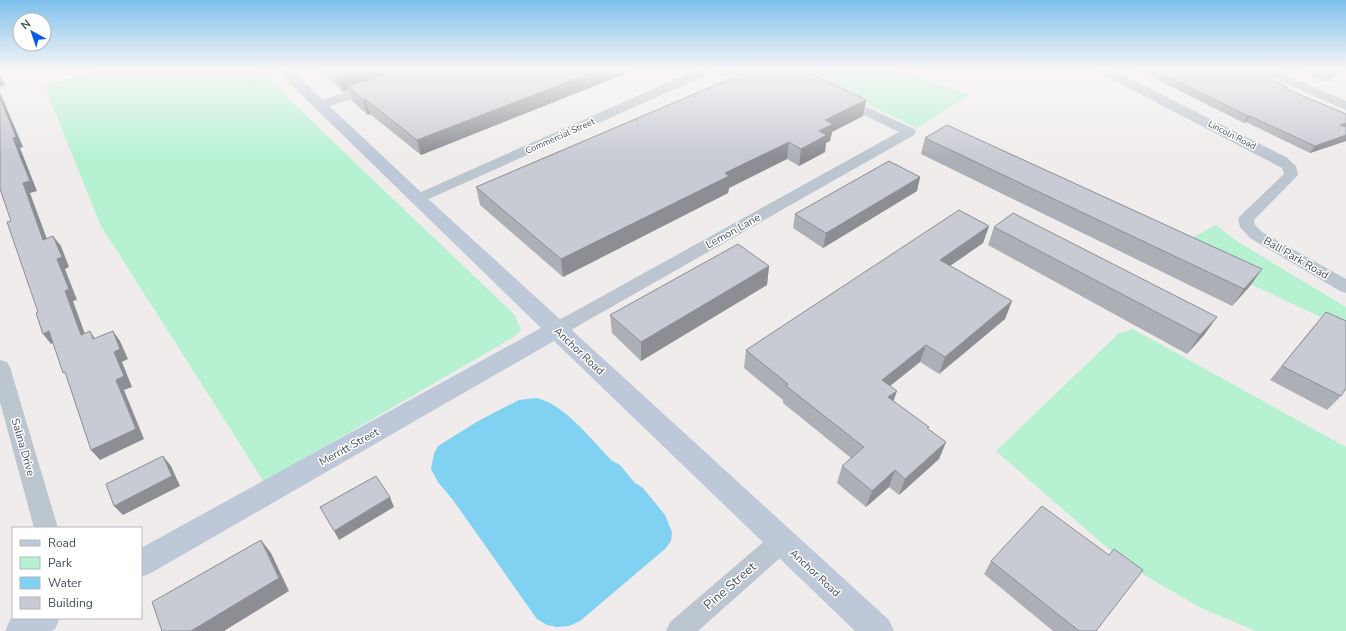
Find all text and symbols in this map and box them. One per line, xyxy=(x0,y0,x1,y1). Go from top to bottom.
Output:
north arrow xyxy=(12,12,52,52)
text: N xyxy=(18,16,34,33)
street label: Commercial Street xyxy=(523,115,597,157)
street label: Lincoln Road xyxy=(1206,118,1258,152)
street label: Lemon Lane xyxy=(703,210,763,252)
street label: Ball Park Road xyxy=(1261,233,1331,283)
street label: Anchor Road xyxy=(550,324,608,378)
street label: Salina Drive xyxy=(8,416,38,478)
street label: Merritt Street xyxy=(316,424,382,470)
legend xyxy=(12,527,142,619)
text: Road xyxy=(48,535,76,551)
street label: Anchor Road xyxy=(786,546,844,600)
text: Park xyxy=(48,555,73,571)
street label: Pine Street xyxy=(700,558,761,614)
text: Water xyxy=(48,575,82,591)
text: Building xyxy=(48,595,93,611)

